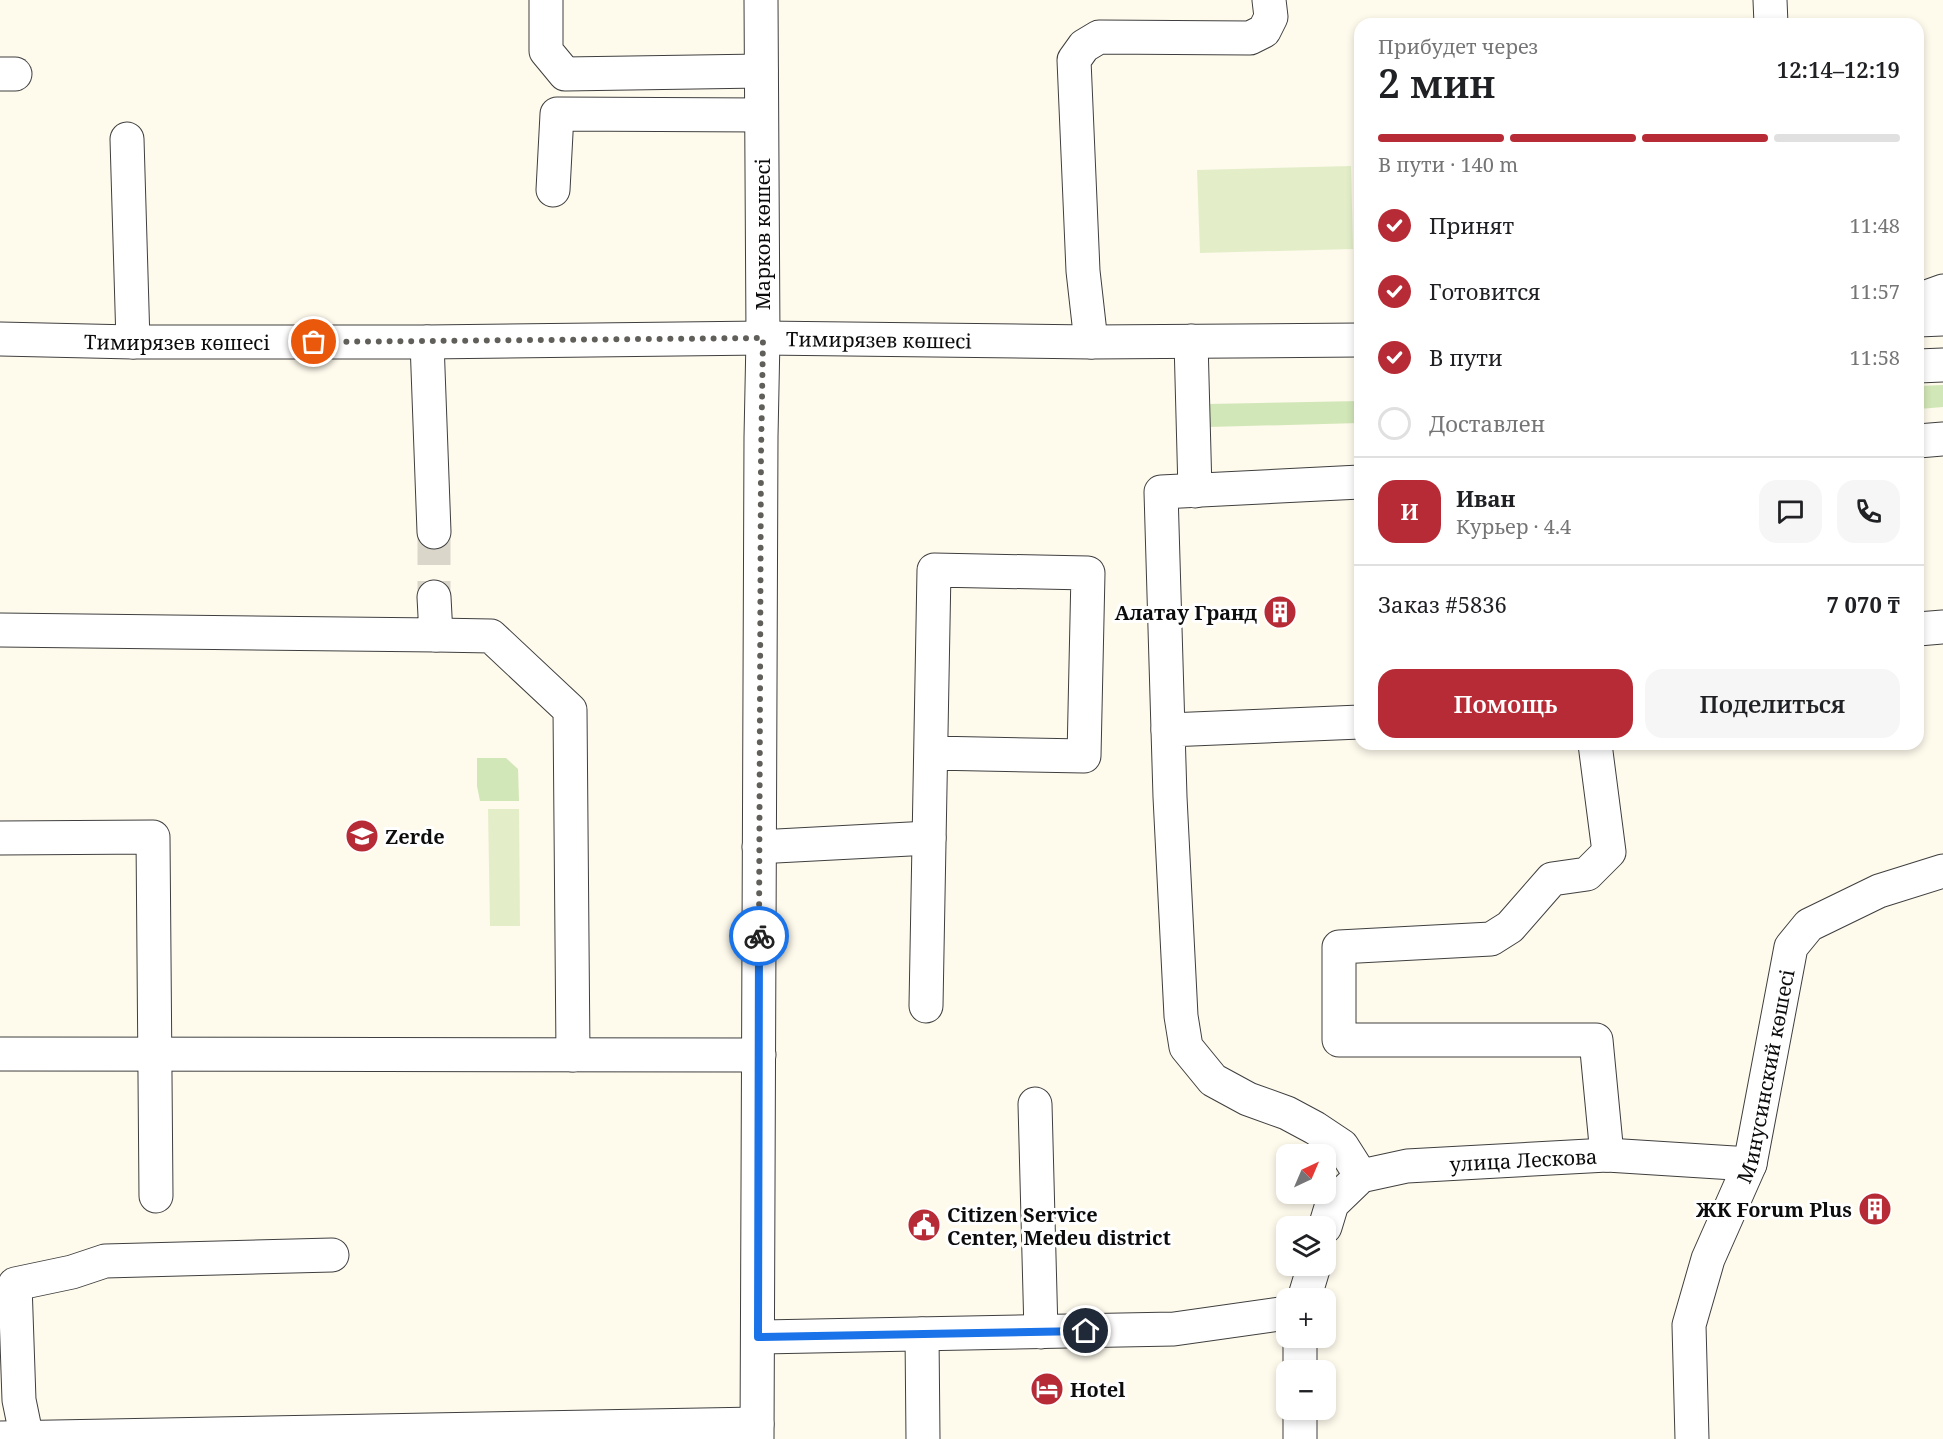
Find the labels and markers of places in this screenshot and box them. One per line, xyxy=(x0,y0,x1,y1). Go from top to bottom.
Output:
pin xyxy=(288,316,339,367)
building icon: Алатау Гранд xyxy=(1262,594,1298,630)
place label: Алатау Гранд xyxy=(1115,599,1257,626)
school or university icon: Zerde xyxy=(344,818,380,854)
place label: Zerde xyxy=(385,823,445,850)
building icon: ЖК Forum Plus xyxy=(1857,1191,1893,1227)
place label: ЖК Forum Plus xyxy=(1696,1196,1852,1223)
place label: Citizen Service Center, Medeu district xyxy=(947,1201,1171,1251)
public building icon: Citizen Service Center, Medeu district xyxy=(906,1207,942,1243)
pin xyxy=(1060,1305,1111,1356)
hotel icon: Hotel xyxy=(1029,1371,1065,1407)
place label: Hotel xyxy=(1070,1376,1125,1403)

